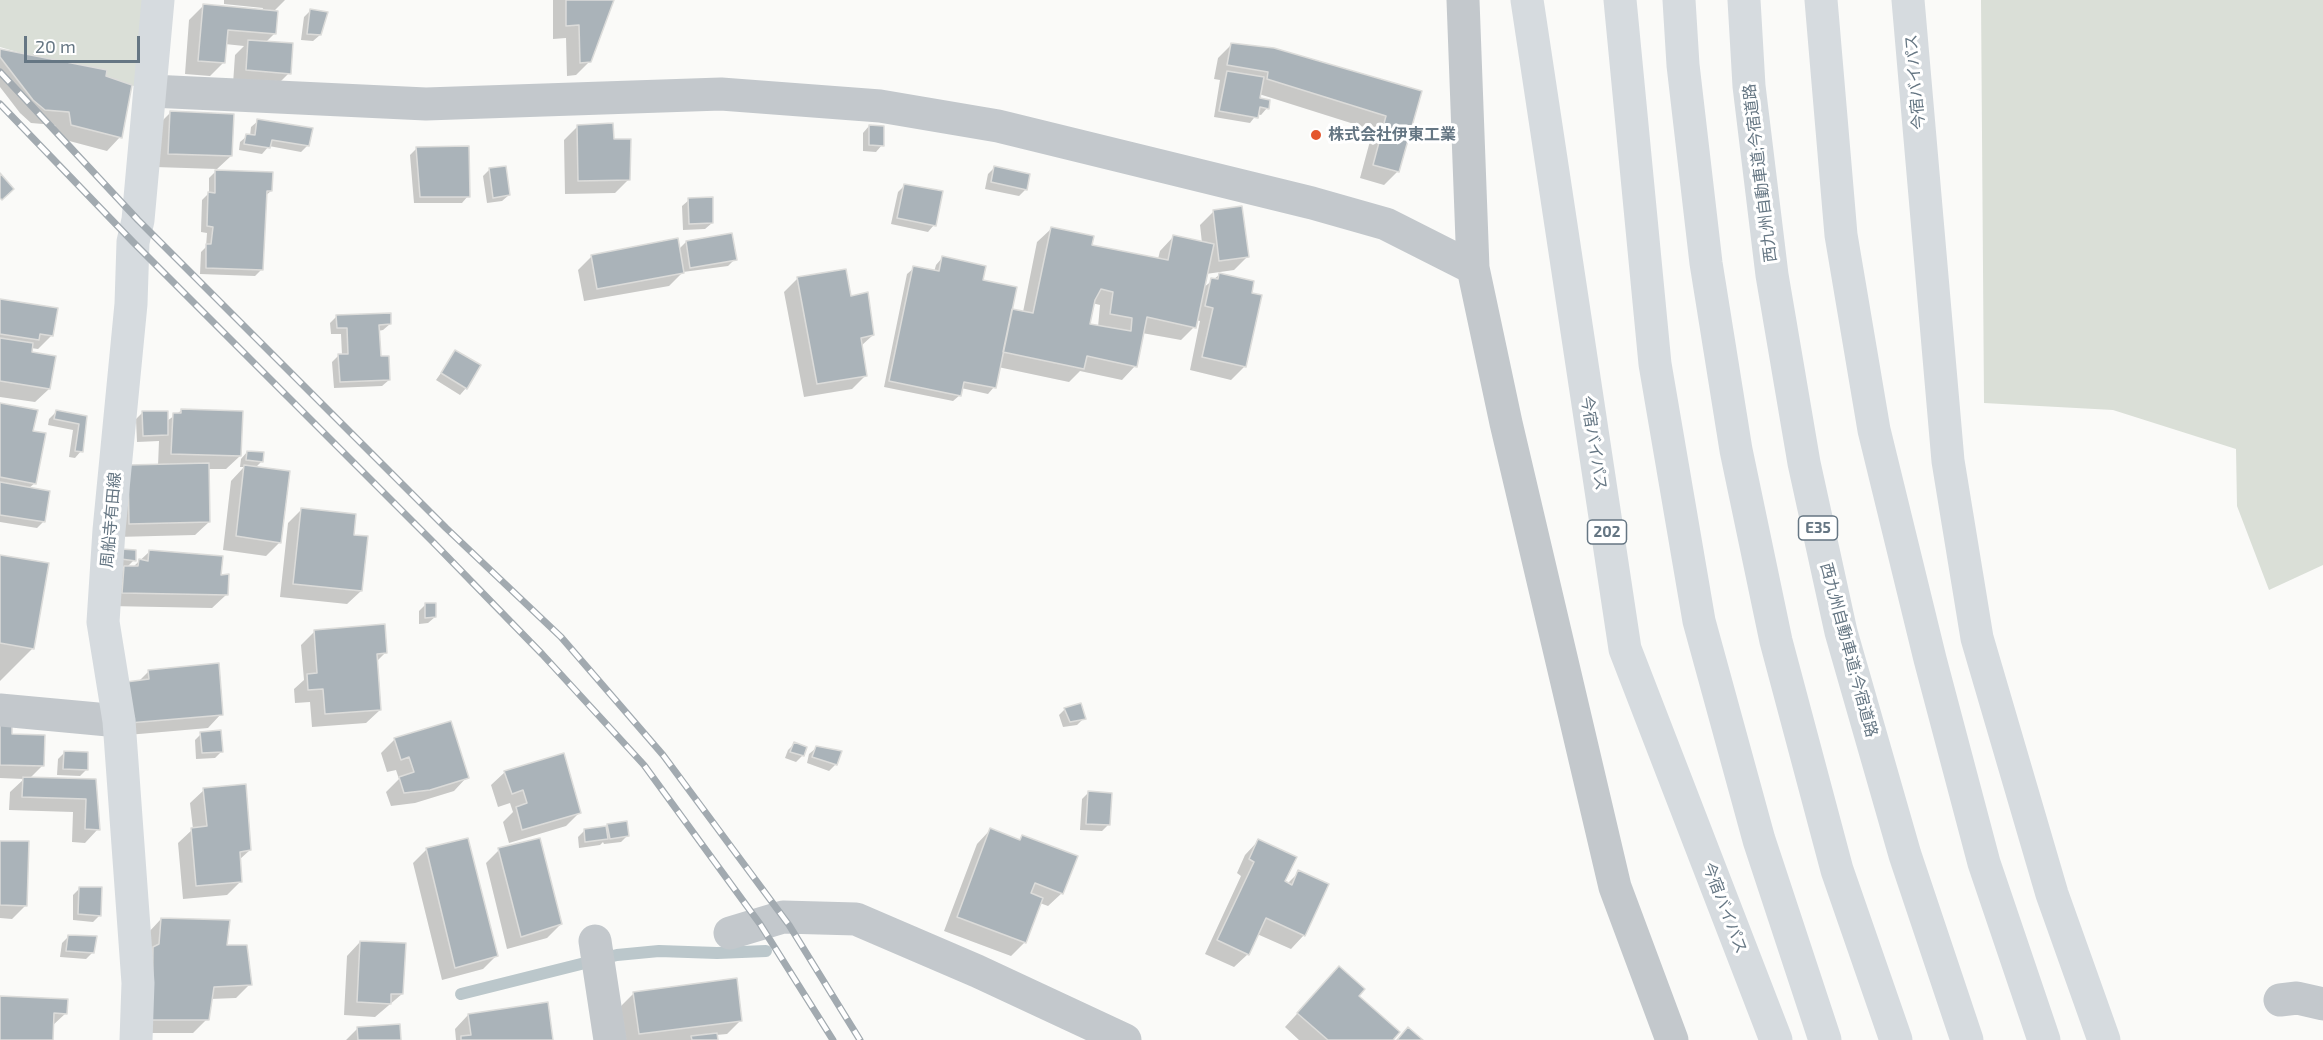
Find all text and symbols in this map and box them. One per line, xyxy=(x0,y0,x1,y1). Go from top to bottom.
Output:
scale bar xyxy=(27,24,142,62)
street label: 今宿バイパス xyxy=(1901,33,1929,131)
text: 20 m xyxy=(35,35,76,57)
street label: 西九州自動車道;今宿道路 xyxy=(1740,83,1780,263)
place label: 株式会社伊東工業 xyxy=(1328,125,1456,145)
marker: 株式会社伊東工業 xyxy=(1309,128,1323,142)
street label: 今宿バイパス xyxy=(1577,394,1611,492)
street label: 周船寺有田線 xyxy=(97,471,125,569)
road number: E35 xyxy=(1798,516,1838,540)
road number: 202 xyxy=(1588,520,1626,544)
street label: 西九州自動車道;今宿道路 xyxy=(1816,561,1882,739)
street label: 今宿バイパス xyxy=(1699,860,1751,956)

